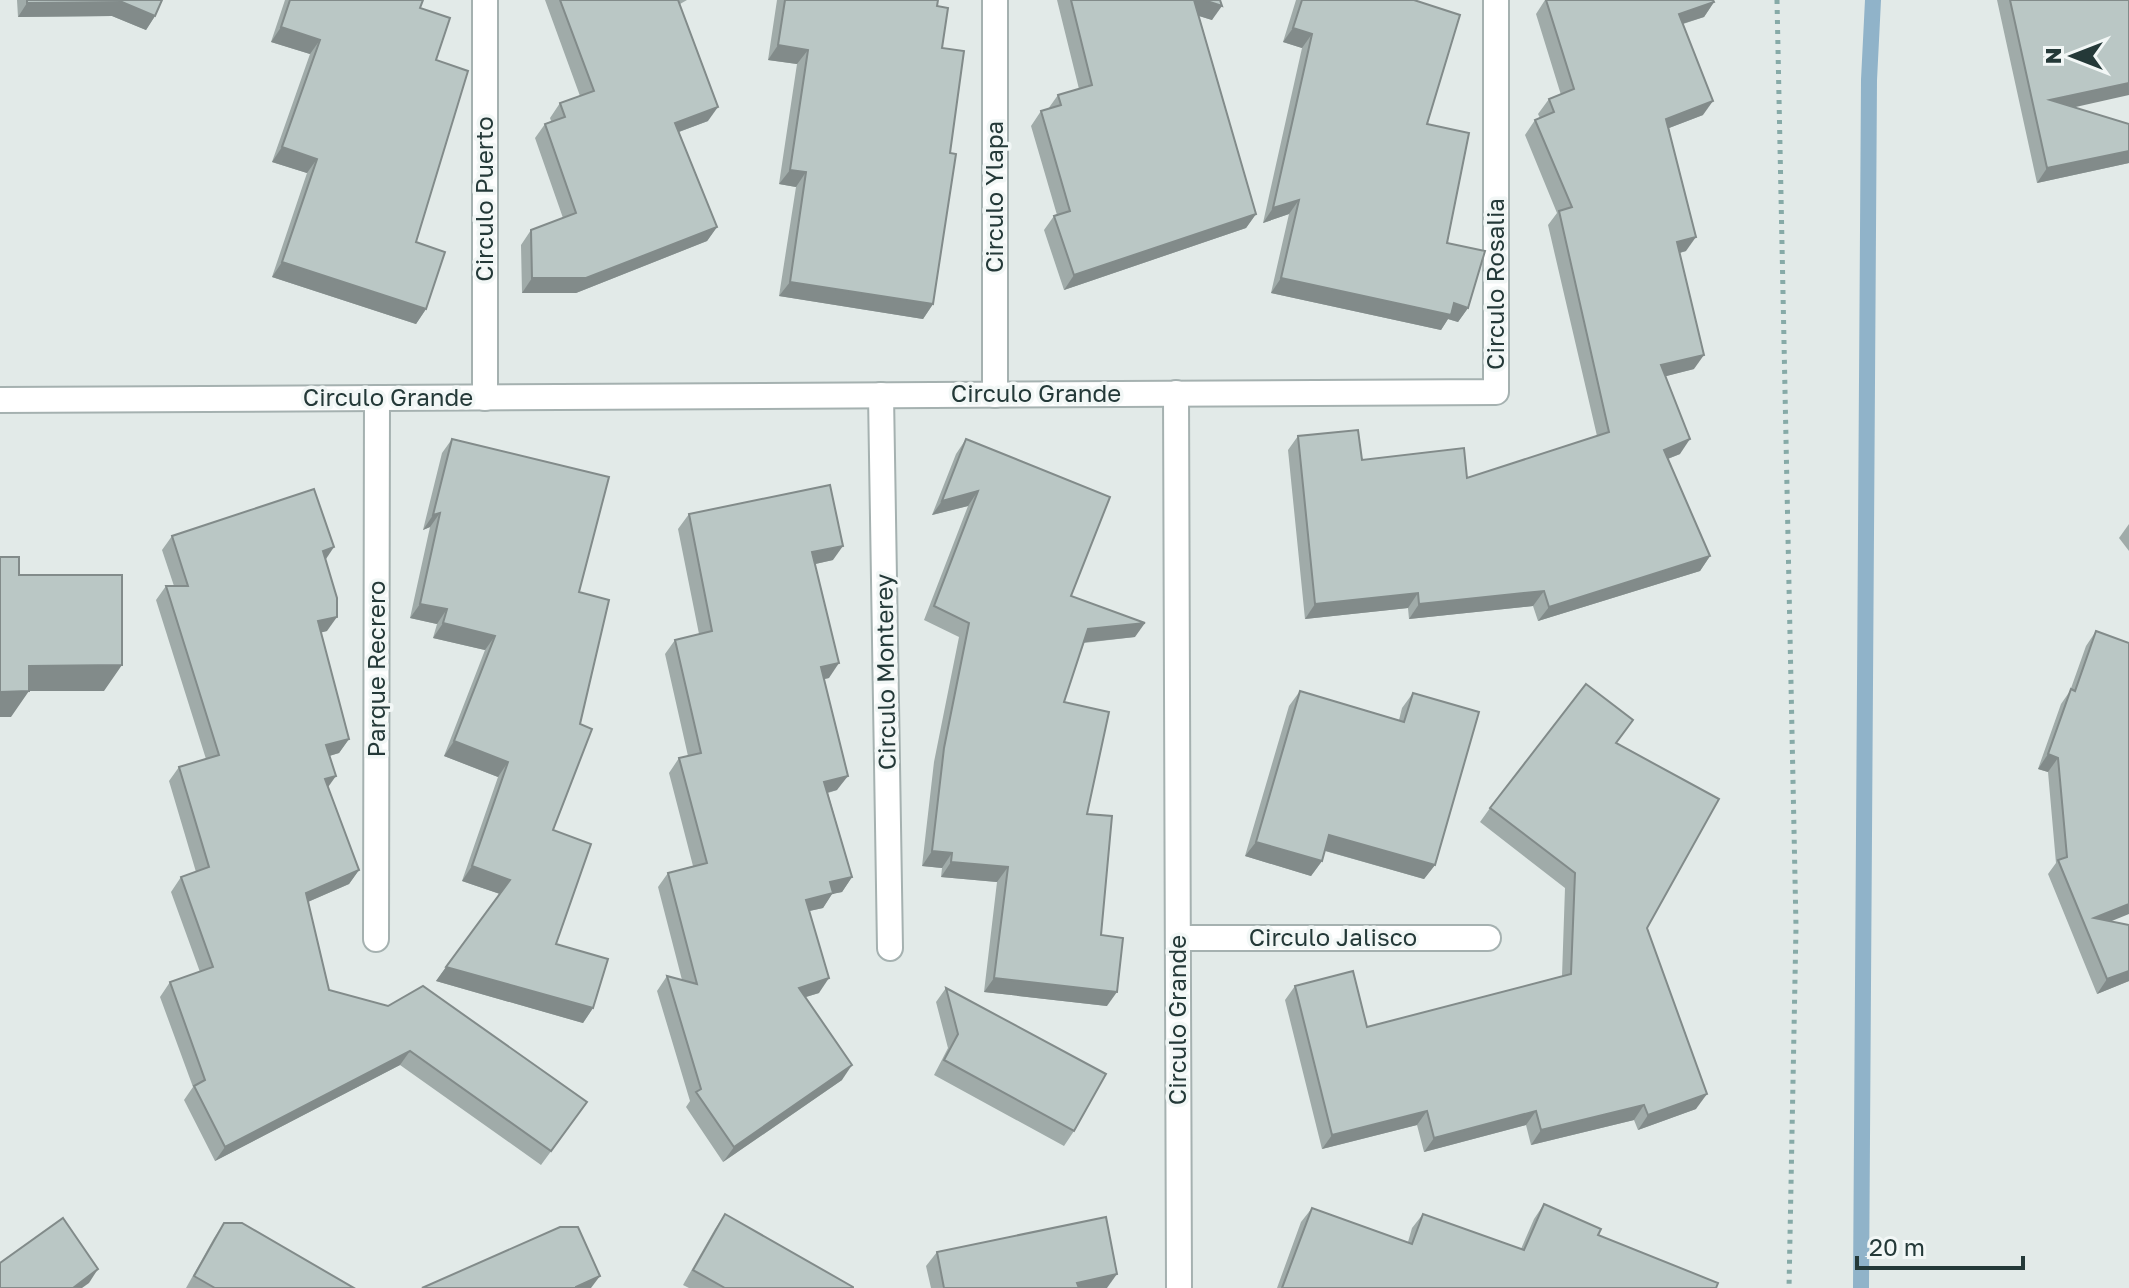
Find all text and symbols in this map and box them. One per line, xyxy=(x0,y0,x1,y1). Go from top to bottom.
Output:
north arrow xyxy=(2033,16,2113,96)
text: N xyxy=(2039,48,2066,64)
street label: Circulo Puerto xyxy=(469,116,498,282)
street label: Circulo Ylapa xyxy=(979,121,1008,273)
street label: Circulo Rosalia xyxy=(1480,198,1509,370)
street label: Circulo Grande xyxy=(951,378,1121,407)
street label: Circulo Grande xyxy=(303,382,473,411)
street label: Circulo Monterey xyxy=(868,574,901,770)
street label: Parque Recrero xyxy=(361,581,390,758)
street label: Circulo Jalisco xyxy=(1249,922,1417,951)
street label: Circulo Grande xyxy=(1162,935,1191,1105)
scale bar xyxy=(1857,1220,2023,1270)
text: 20 m xyxy=(1869,1232,1925,1261)

